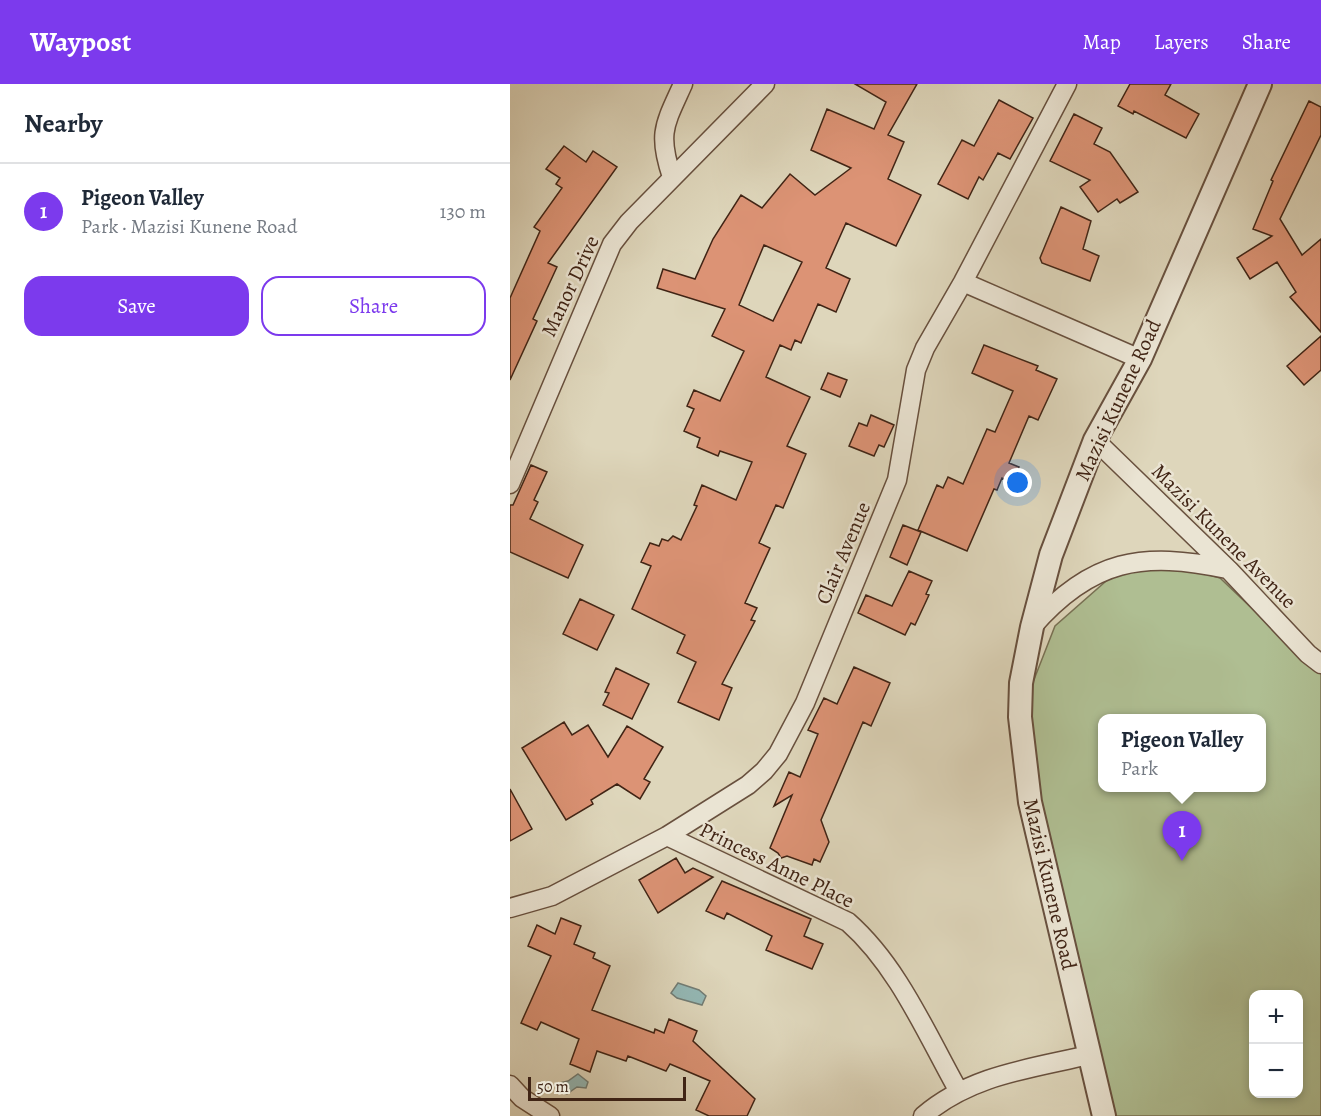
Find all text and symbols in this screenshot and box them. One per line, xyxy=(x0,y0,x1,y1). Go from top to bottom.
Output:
text: Waypost xyxy=(30,23,131,61)
text: Map xyxy=(1082,28,1121,56)
text: Layers xyxy=(1154,28,1209,56)
text: Share xyxy=(1242,28,1291,56)
text: Nearby xyxy=(24,106,103,141)
text: Pigeon Valley xyxy=(81,183,204,213)
text: 1 xyxy=(40,198,47,225)
text: 130 m xyxy=(440,198,486,225)
text: Park · Mazisi Kunene Road xyxy=(81,213,297,240)
street label: Manor Drive xyxy=(534,231,606,341)
button: Save xyxy=(24,276,249,336)
button: Share xyxy=(261,276,486,336)
street label: Mazisi Kunene Road xyxy=(1068,314,1168,485)
street label: Mazisi Kunene Avenue xyxy=(1145,457,1303,615)
your location xyxy=(1003,468,1032,497)
street label: Clair Avenue xyxy=(809,497,877,609)
popup xyxy=(1098,714,1266,792)
text: Pigeon Valley xyxy=(1121,725,1243,755)
text: Park xyxy=(1121,755,1158,782)
street label: Mazisi Kunene Road xyxy=(1017,795,1084,973)
pin: 1 xyxy=(1162,812,1202,861)
street label: Princess Anne Place xyxy=(695,815,859,915)
map controls xyxy=(1249,990,1303,1098)
button: + xyxy=(1249,990,1303,1044)
button: − xyxy=(1249,1044,1303,1098)
scale bar xyxy=(528,1074,686,1102)
text: 50 m xyxy=(537,1076,569,1098)

